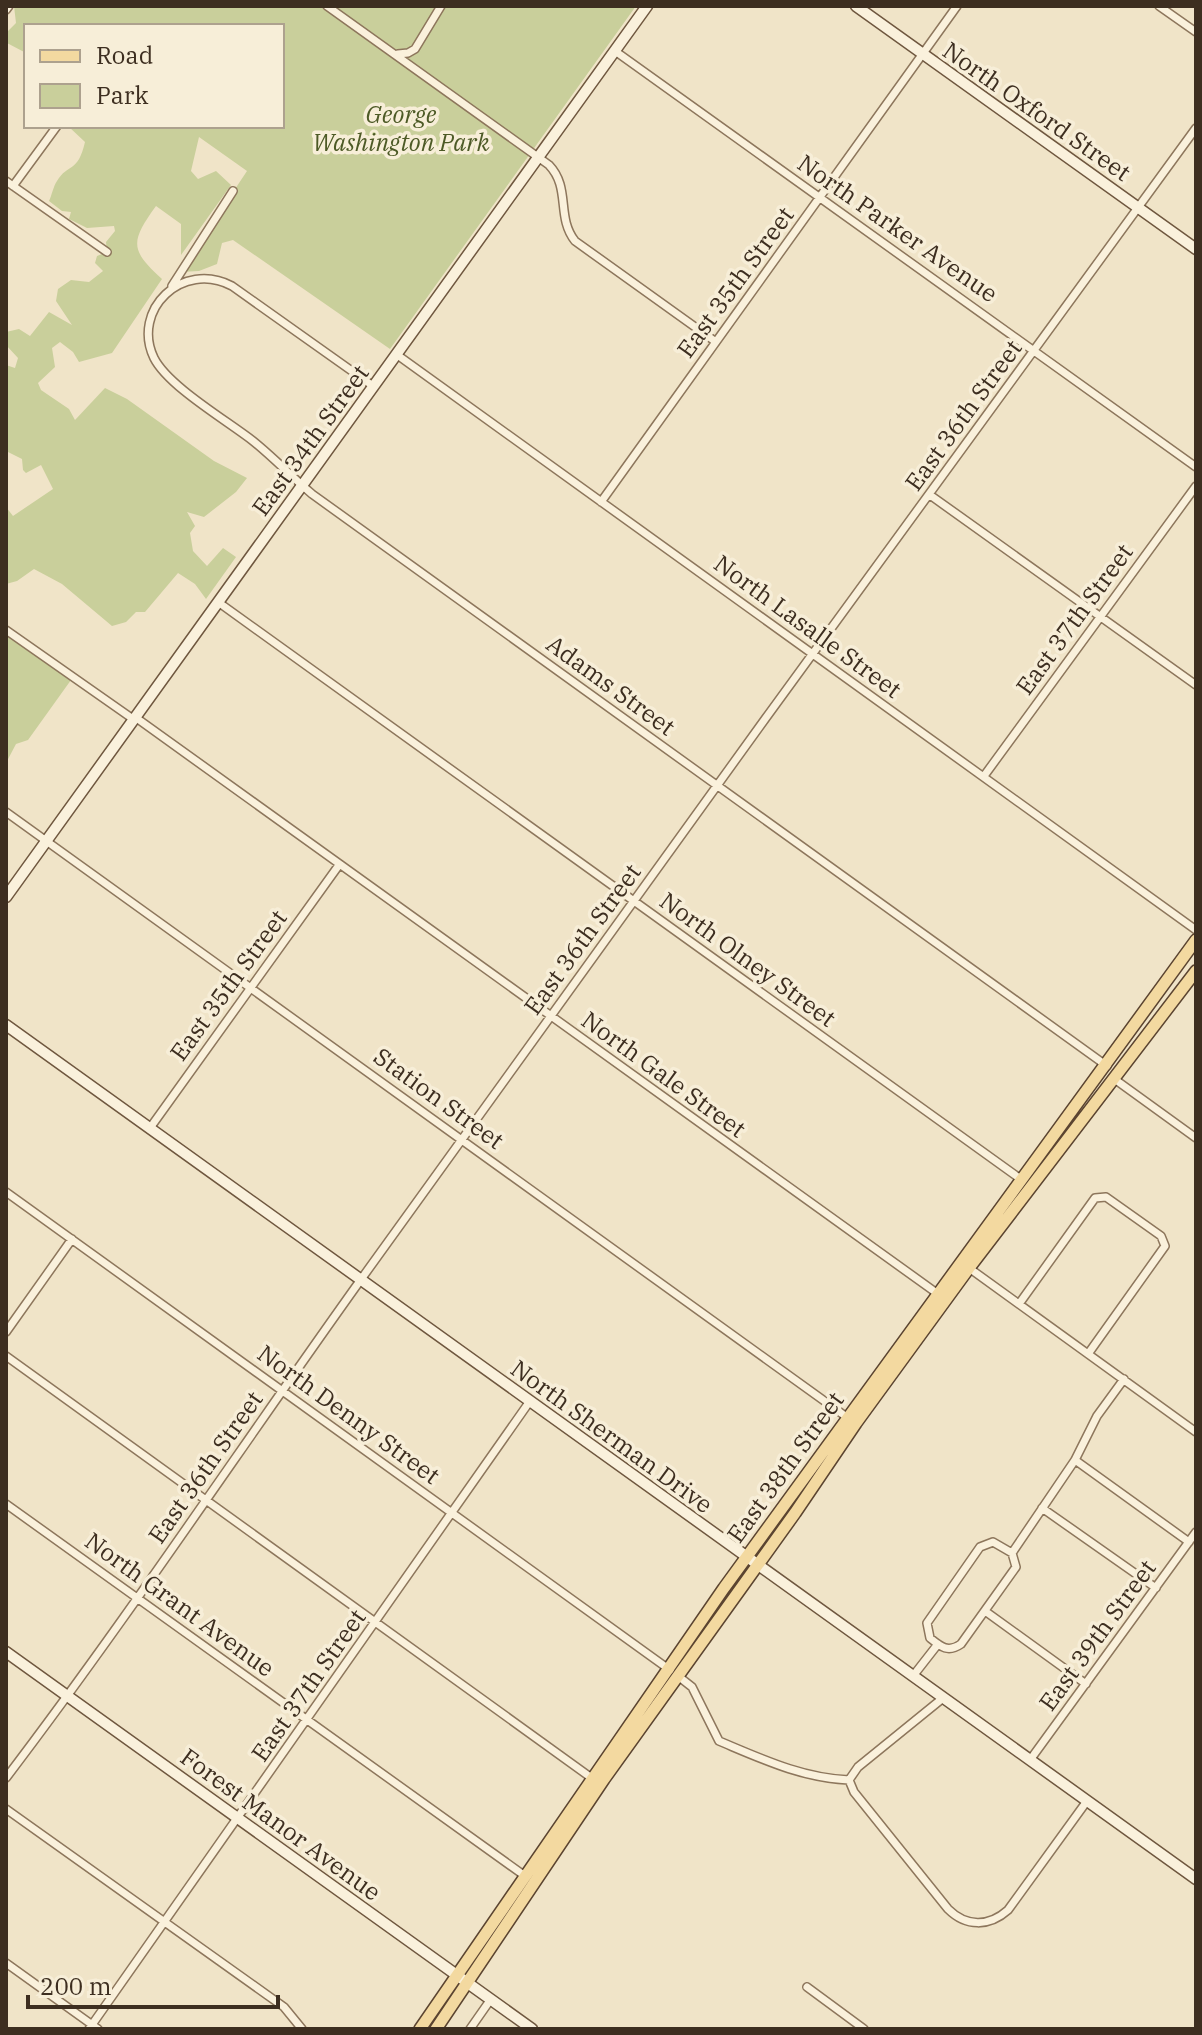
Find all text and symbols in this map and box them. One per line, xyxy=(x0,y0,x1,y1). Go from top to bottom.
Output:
legend xyxy=(24,24,284,128)
street label: North Oxford Street xyxy=(937,34,1137,188)
text: Road xyxy=(96,39,153,71)
text: Park xyxy=(96,79,148,111)
park label: George Washington Park xyxy=(313,98,490,158)
street label: North Parker Avenue xyxy=(792,147,1004,309)
street label: East 35th Street xyxy=(669,200,801,364)
street label: East 36th Street xyxy=(897,333,1029,497)
street label: East 34th Street xyxy=(244,358,376,522)
street label: East 37th Street xyxy=(1008,537,1140,701)
street label: North Lasalle Street xyxy=(708,547,908,705)
street label: Adams Street xyxy=(540,627,682,743)
street label: East 36th Street xyxy=(516,857,648,1021)
street label: North Olney Street xyxy=(654,884,842,1034)
street label: East 35th Street xyxy=(162,903,294,1067)
street label: North Gale Street xyxy=(575,1004,753,1144)
street label: Station Street xyxy=(368,1040,510,1156)
street label: North Denny Street xyxy=(251,1337,447,1491)
street label: North Sherman Drive xyxy=(505,1352,719,1520)
street label: East 36th Street xyxy=(140,1384,270,1550)
street label: East 38th Street xyxy=(719,1385,851,1549)
street label: North Grant Avenue xyxy=(79,1524,281,1684)
street label: East 39th Street xyxy=(1031,1553,1163,1717)
street label: East 37th Street xyxy=(243,1602,373,1768)
street label: Forest Manor Avenue xyxy=(174,1740,388,1908)
scale bar xyxy=(28,1959,278,2009)
text: 200 m xyxy=(40,1970,112,2002)

